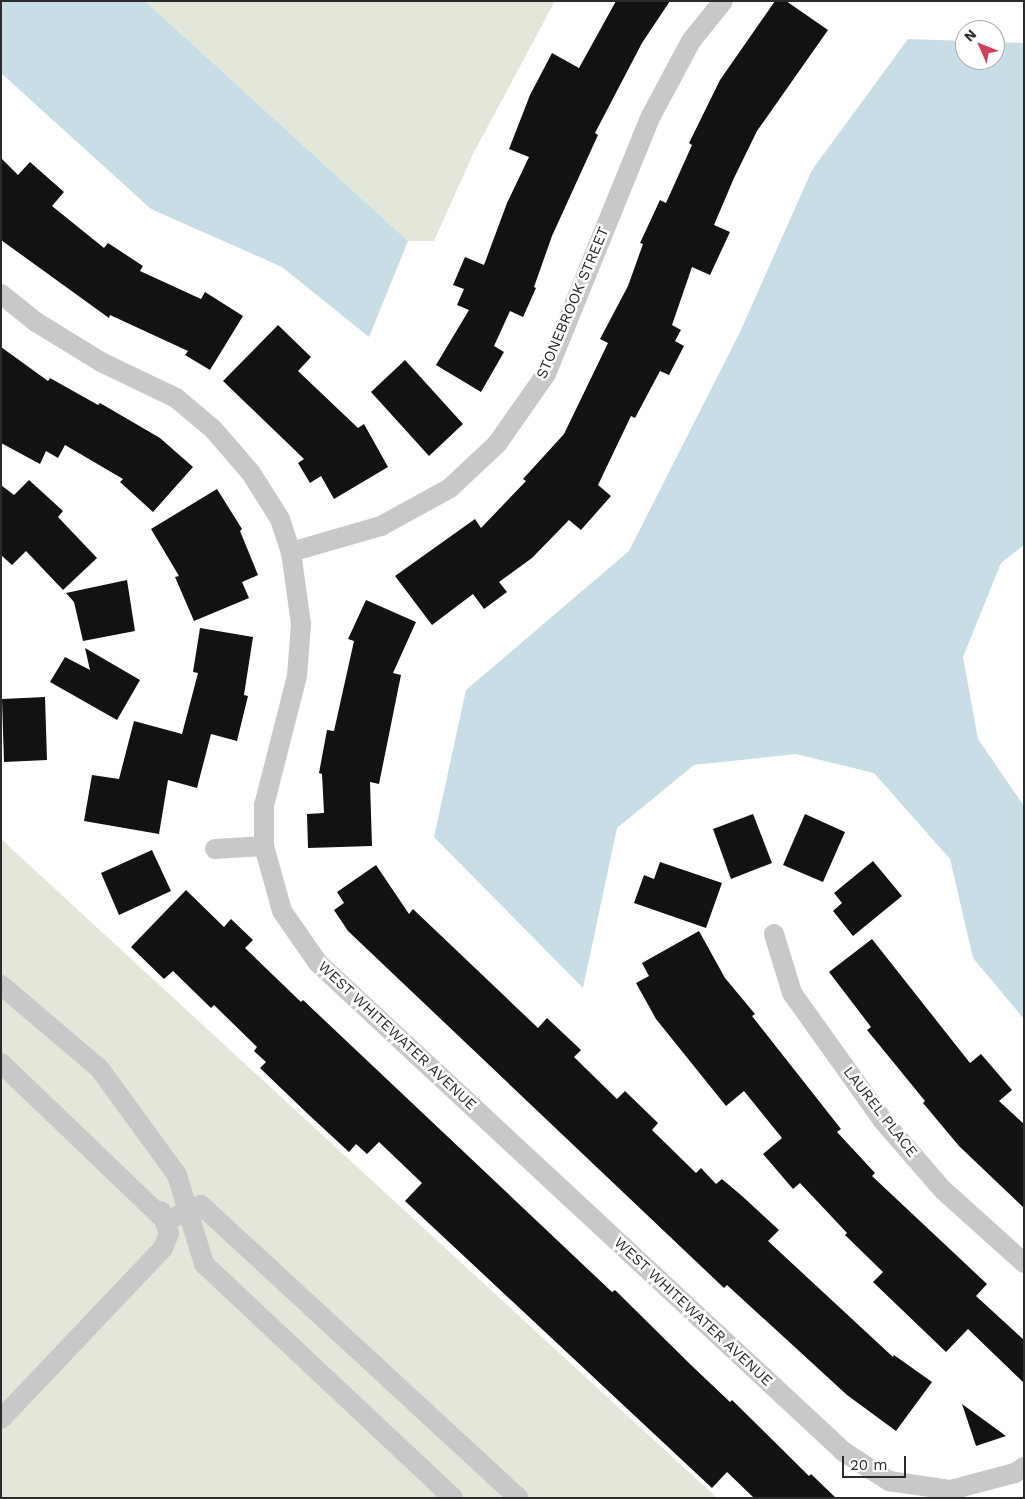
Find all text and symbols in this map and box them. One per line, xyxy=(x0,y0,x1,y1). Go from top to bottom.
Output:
north arrow xyxy=(955,20,1005,70)
text: N xyxy=(961,26,979,45)
street label: STONEBROOK STREET xyxy=(533,224,613,382)
street label: WEST WHITEWATER AVENUE xyxy=(314,957,480,1115)
street label: LAUREL PLACE xyxy=(839,1063,921,1161)
street label: WEST WHITEWATER AVENUE xyxy=(610,1233,776,1391)
scale bar xyxy=(845,1446,909,1478)
text: 20 m xyxy=(850,1456,888,1474)

